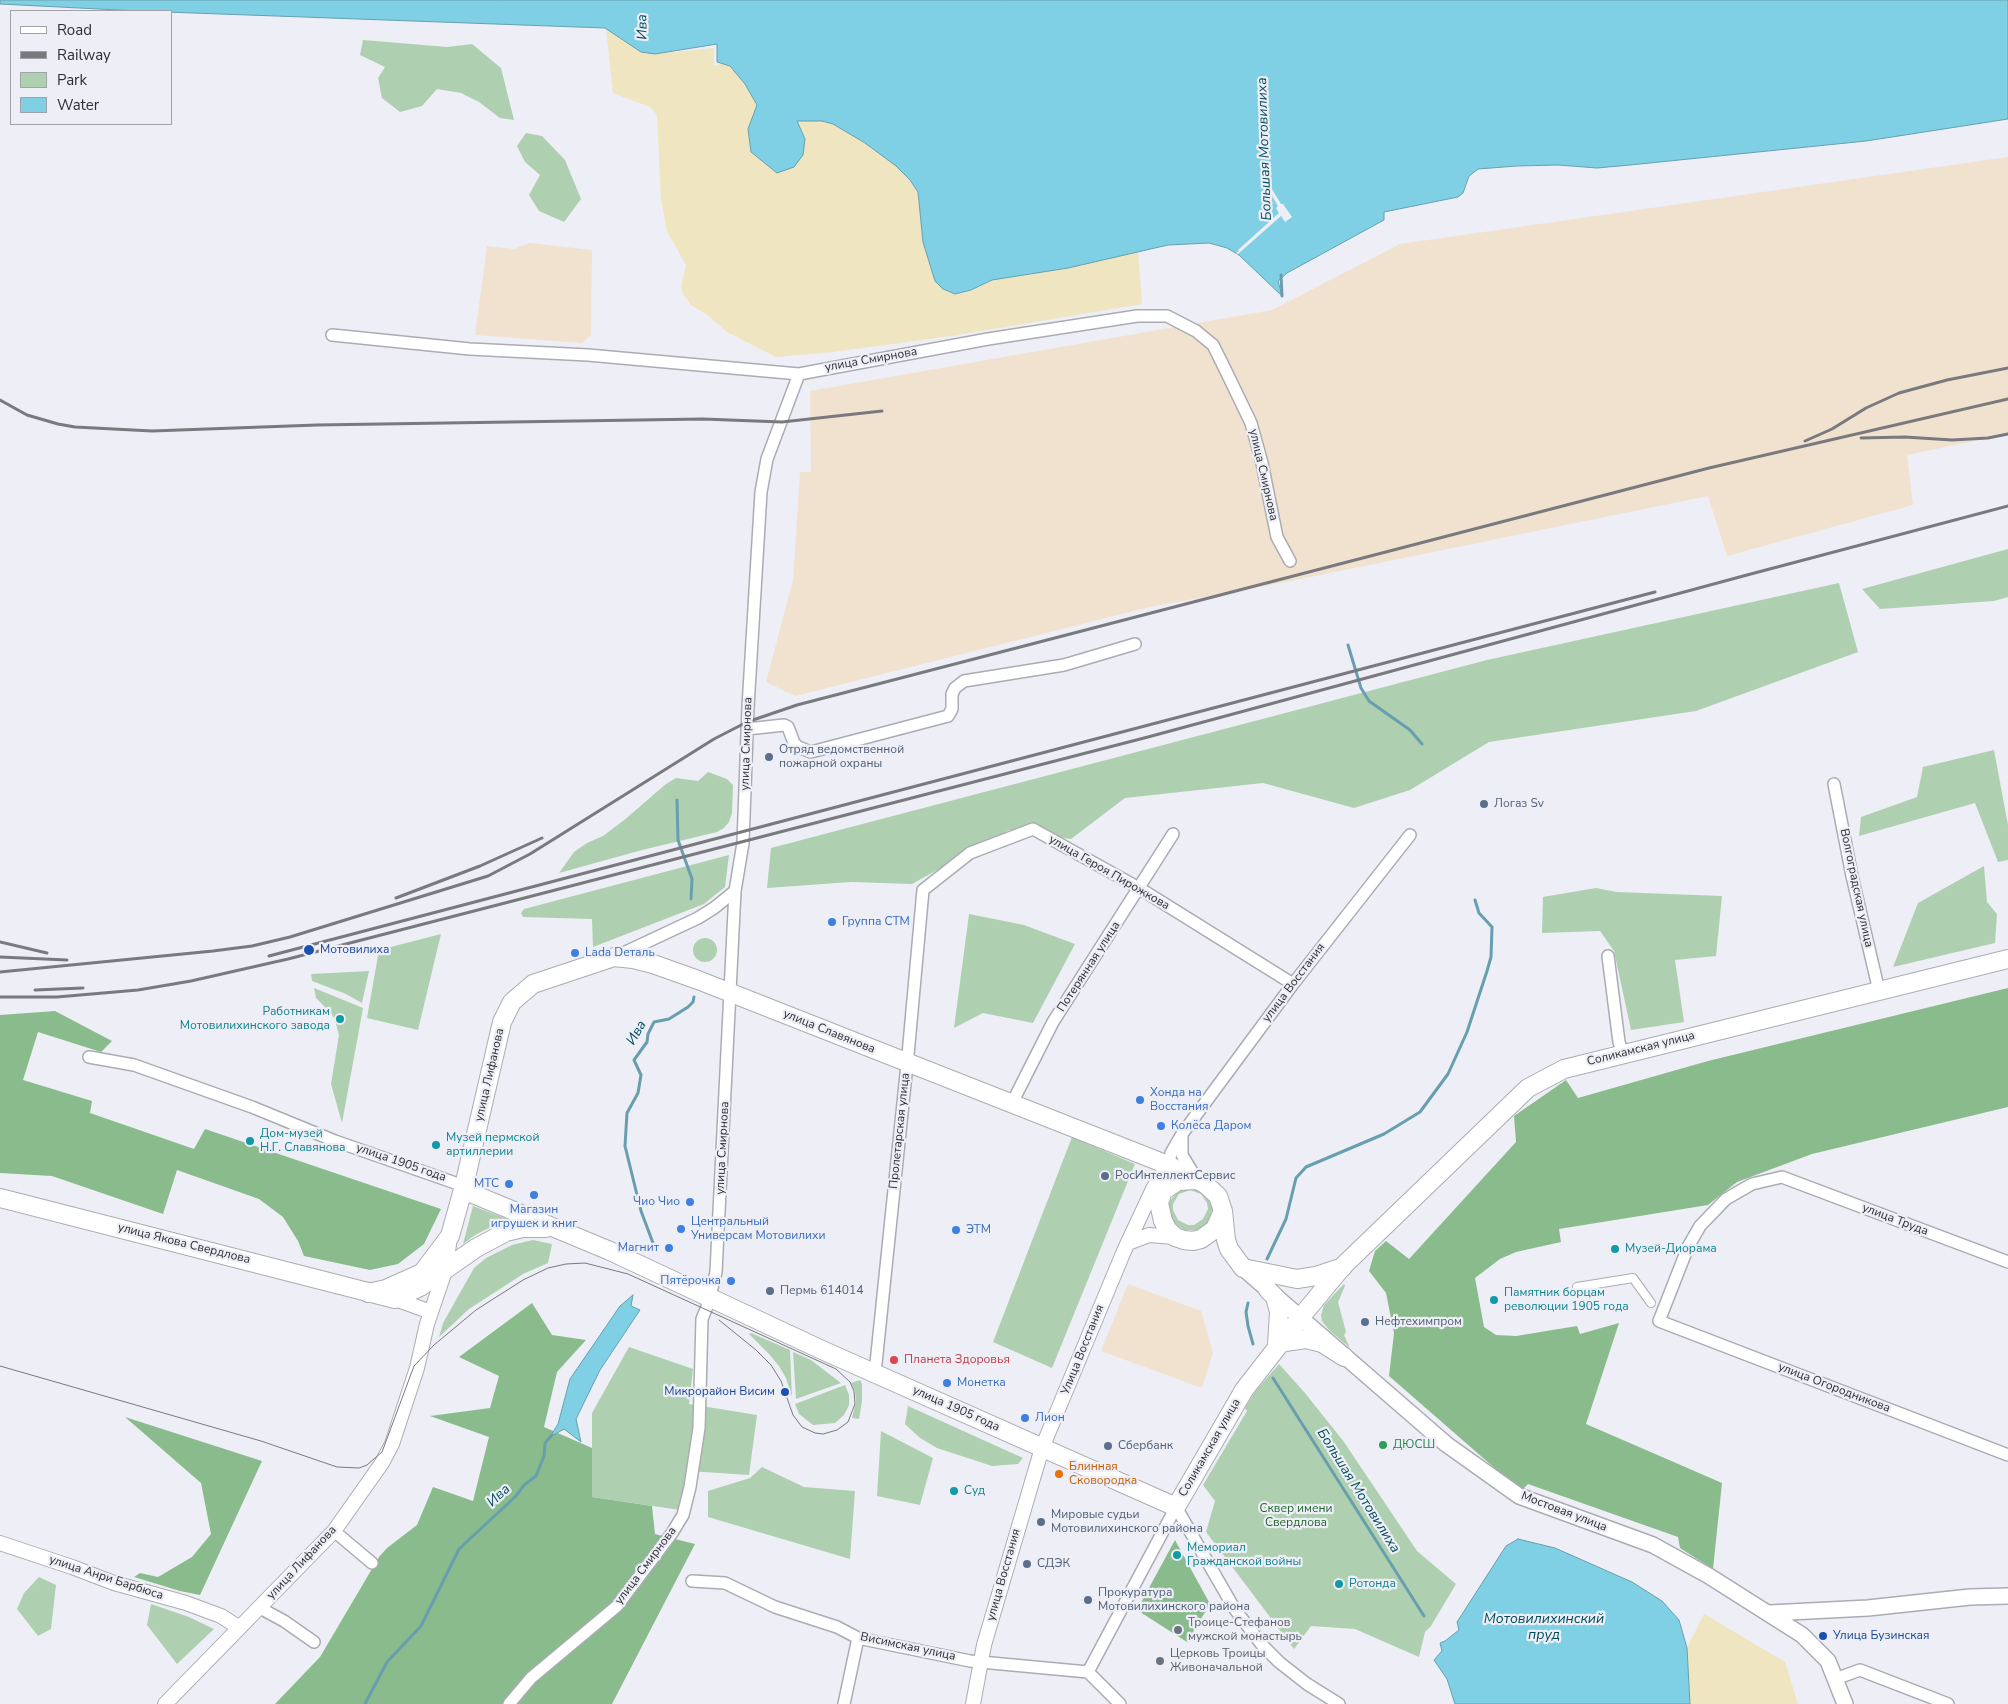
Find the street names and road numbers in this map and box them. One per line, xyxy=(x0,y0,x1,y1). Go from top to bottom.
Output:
street label: улица Смирнова xyxy=(824,345,918,375)
street label: улица Смирнова xyxy=(1245,428,1281,522)
street label: улица Смирнова xyxy=(738,697,756,791)
street label: Волгоградская улица xyxy=(1836,827,1876,949)
street label: улица Героя Пирожкова xyxy=(1046,832,1172,914)
street label: Потерянная улица xyxy=(1054,919,1124,1015)
street label: улица Восстания xyxy=(1260,941,1328,1025)
street label: улица Славянова xyxy=(781,1007,877,1057)
street label: улица Лифанова xyxy=(472,1027,508,1123)
street label: Соликамская улица xyxy=(1586,1029,1696,1069)
street label: Пролетарская улица xyxy=(887,1072,913,1190)
street label: улица Смирнова xyxy=(713,1101,733,1195)
street label: улица 1905 года xyxy=(354,1141,448,1185)
street label: улица Труда xyxy=(1860,1201,1930,1239)
street label: улица Якова Свердлова xyxy=(116,1221,252,1267)
street label: Улица Восстания xyxy=(1058,1303,1108,1397)
street label: улица Огородникова xyxy=(1776,1360,1892,1416)
street label: улица 1905 года xyxy=(910,1383,1002,1435)
street label: Соликамская улица xyxy=(1176,1396,1244,1500)
street label: Мостовая улица xyxy=(1519,1489,1609,1535)
street label: улица Лифанова xyxy=(264,1523,340,1603)
street label: улица Смирнова xyxy=(612,1524,680,1608)
street label: улица Восстания xyxy=(984,1527,1024,1623)
street label: улица Анри Барбюса xyxy=(47,1553,165,1603)
street label: Висимская улица xyxy=(859,1630,957,1664)

